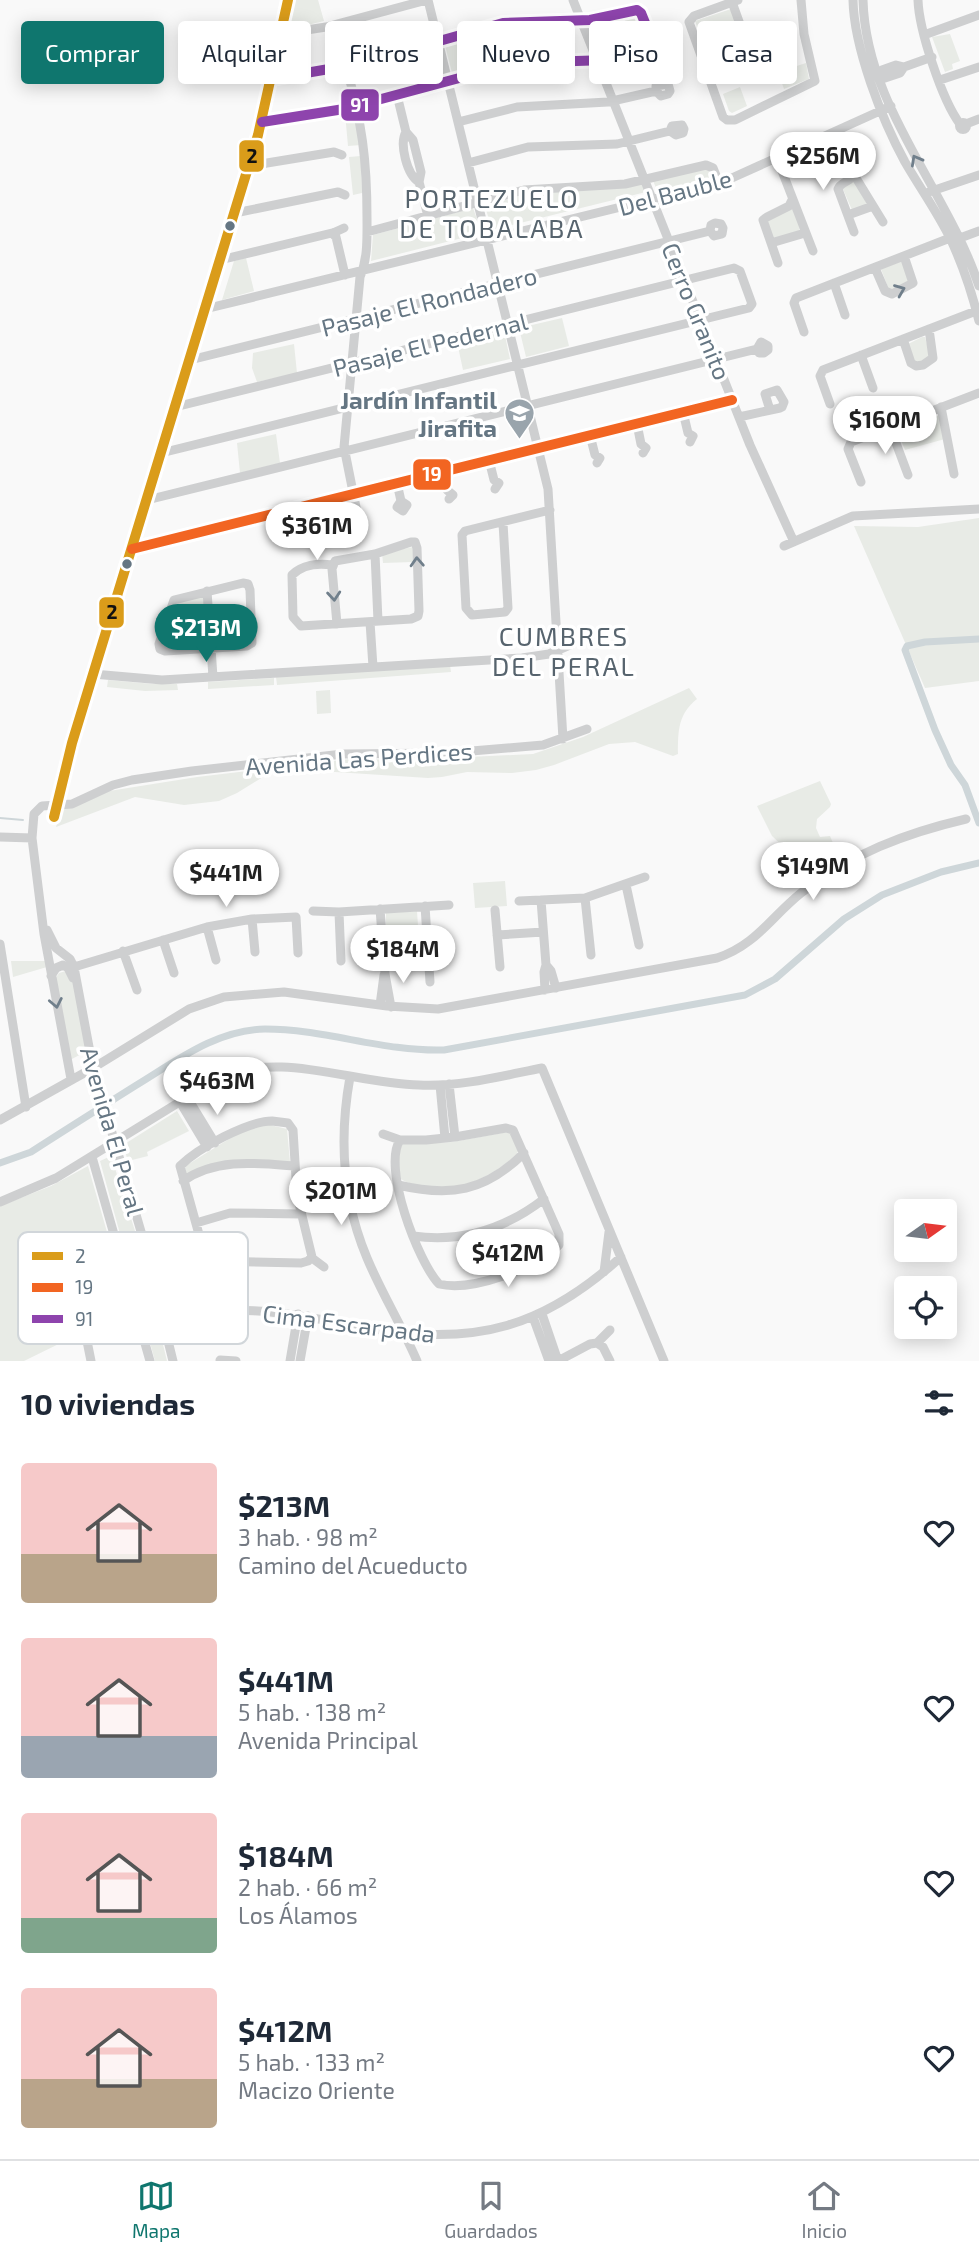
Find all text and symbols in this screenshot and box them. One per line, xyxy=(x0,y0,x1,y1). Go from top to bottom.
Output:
chip: Comprar xyxy=(21,21,164,84)
chip: Alquilar xyxy=(178,21,311,84)
chip: Filtros xyxy=(325,21,443,84)
chip: Nuevo xyxy=(457,21,575,84)
chip: Piso xyxy=(589,21,683,84)
chip: Casa xyxy=(697,21,797,84)
line badge: 91 xyxy=(340,88,380,122)
text: 91 xyxy=(350,93,370,116)
pin: $256M xyxy=(774,132,872,192)
line badge: 2 xyxy=(238,139,265,173)
text: $256M xyxy=(786,141,860,169)
text: 2 xyxy=(246,144,258,167)
one-way arrow xyxy=(911,155,924,167)
street label: Del Bauble xyxy=(615,163,735,221)
district label: PORTEZUELO DE TOBALABA xyxy=(399,182,585,243)
unlabelled marker xyxy=(223,219,237,233)
street label: Cerro Granito xyxy=(656,238,738,384)
street label: Pasaje El Rondadero xyxy=(318,260,540,342)
one-way arrow xyxy=(894,284,906,298)
street label: Pasaje El Pedernal xyxy=(330,306,530,382)
place label: Jardín Infantil Jirafita xyxy=(340,385,497,442)
school or university icon: Jardín Infantil Jirafita xyxy=(503,396,537,440)
pin: $160M xyxy=(836,396,934,456)
text: $160M xyxy=(849,405,921,433)
line badge: 19 xyxy=(412,458,452,491)
text: 19 xyxy=(422,462,442,485)
pin: $361M xyxy=(268,503,366,562)
text: $361M xyxy=(282,511,352,539)
one-way arrow xyxy=(410,556,425,567)
unlabelled marker xyxy=(120,557,134,571)
one-way arrow xyxy=(326,591,341,602)
line badge: 2 xyxy=(98,596,125,629)
text: 2 xyxy=(106,600,118,623)
pin: $213M xyxy=(157,604,255,664)
text: $213M xyxy=(171,613,241,641)
district label: CUMBRES DEL PERAL xyxy=(492,620,636,681)
street label: Avenida Las Perdices xyxy=(244,736,474,780)
pin: $149M xyxy=(764,842,862,902)
pin: $441M xyxy=(177,850,275,909)
text: $149M xyxy=(777,851,849,879)
text: $441M xyxy=(189,858,263,886)
pin: $184M xyxy=(354,926,452,985)
text: $184M xyxy=(366,934,440,962)
one-way arrow xyxy=(48,997,63,1009)
street label: Avenida El Peral xyxy=(75,1043,151,1219)
pin: $463M xyxy=(168,1058,266,1117)
text: $463M xyxy=(179,1066,255,1094)
pin: $201M xyxy=(292,1168,390,1227)
text: $201M xyxy=(305,1176,377,1204)
north arrow xyxy=(894,1199,957,1262)
map controls xyxy=(894,1199,957,1339)
pin: $412M xyxy=(459,1230,557,1289)
legend xyxy=(18,1232,248,1344)
text: $412M xyxy=(472,1238,544,1266)
text: 2 xyxy=(75,1244,86,1267)
text: 19 xyxy=(75,1275,93,1298)
button: locate xyxy=(894,1276,957,1339)
street label: Cima Escarpada xyxy=(261,1298,437,1348)
text: 91 xyxy=(75,1307,93,1330)
icon: filters xyxy=(920,1384,958,1422)
text: 10 viviendas xyxy=(21,1385,195,1421)
text: $213M xyxy=(238,1487,330,1523)
icon: home xyxy=(77,1491,161,1575)
icon: heart xyxy=(920,1514,958,1552)
text: 3 hab. · 98 m² xyxy=(238,1523,378,1551)
text: Camino del Acueducto xyxy=(238,1551,468,1579)
text: $441M xyxy=(238,1662,334,1698)
icon: home xyxy=(77,1666,161,1750)
icon: heart xyxy=(920,1689,958,1727)
text: 5 hab. · 138 m² xyxy=(238,1698,386,1726)
text: Avenida Principal xyxy=(238,1726,418,1754)
text: $184M xyxy=(238,1837,334,1873)
icon: home xyxy=(77,1841,161,1925)
icon: heart xyxy=(920,1864,958,1902)
text: 2 hab. · 66 m² xyxy=(238,1873,377,1901)
text: Los Álamos xyxy=(238,1901,358,1929)
text: $412M xyxy=(238,2012,332,2048)
icon: home xyxy=(77,2016,161,2100)
icon: heart xyxy=(920,2039,958,2077)
text: 5 hab. · 133 m² xyxy=(238,2048,385,2076)
text: Macizo Oriente xyxy=(238,2076,395,2104)
tab: Mapa xyxy=(132,2177,180,2242)
tab: Guardados xyxy=(444,2177,538,2242)
tab: Inicio xyxy=(802,2177,847,2242)

